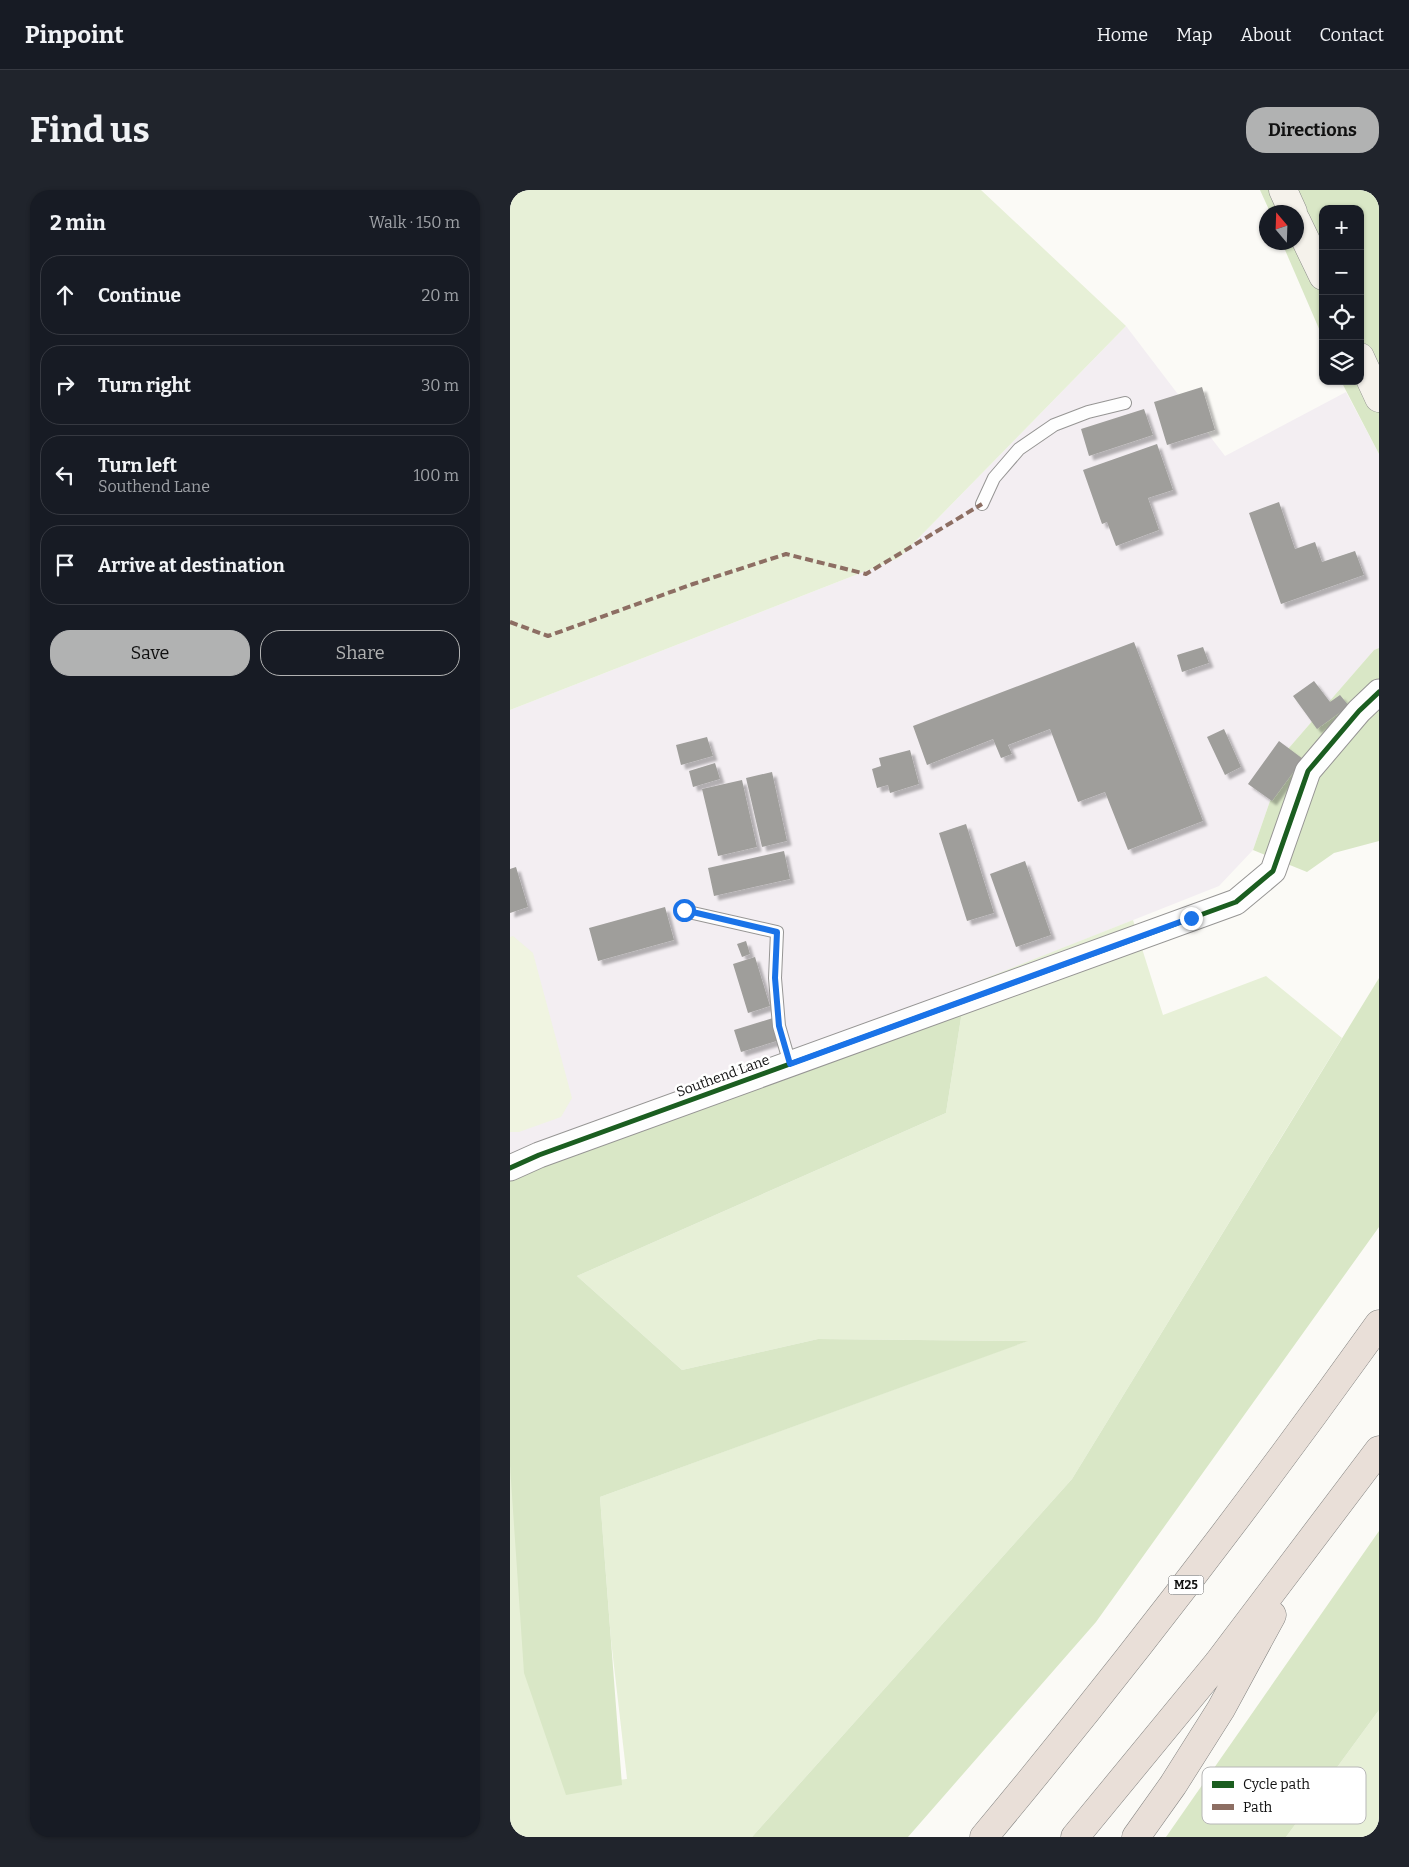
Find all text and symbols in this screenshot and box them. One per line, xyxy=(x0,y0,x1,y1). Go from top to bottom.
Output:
text: Pinpoint xyxy=(25,21,124,49)
text: Home xyxy=(1097,24,1148,46)
text: Map xyxy=(1176,24,1212,46)
text: About xyxy=(1240,24,1291,46)
text: Contact xyxy=(1319,24,1384,46)
button: Directions xyxy=(1246,107,1379,153)
text: Find us xyxy=(30,109,150,151)
north arrow xyxy=(1259,205,1304,250)
map controls xyxy=(1319,205,1364,385)
button: + xyxy=(1319,205,1364,250)
text: 2 min xyxy=(50,210,106,236)
text: Walk · 150 m xyxy=(369,213,460,232)
button: − xyxy=(1319,250,1364,295)
icon: ahead xyxy=(51,281,79,309)
text: Continue xyxy=(98,284,181,307)
text: 20 m xyxy=(422,286,459,305)
button: locate xyxy=(1319,295,1364,340)
button: layers xyxy=(1319,340,1364,385)
icon: right xyxy=(51,371,79,399)
text: Turn right xyxy=(98,374,191,397)
text: 30 m xyxy=(421,376,459,395)
text: Turn left xyxy=(98,454,177,477)
icon: left xyxy=(51,461,79,489)
text: 100 m xyxy=(414,466,459,485)
text: Southend Lane xyxy=(98,477,210,496)
icon: arrive xyxy=(51,551,79,579)
text: Arrive at destination xyxy=(98,554,285,577)
button: Save xyxy=(50,630,250,676)
button: Share xyxy=(260,630,460,676)
route start xyxy=(673,899,696,922)
route end xyxy=(1180,907,1203,930)
street label: Southend Lane xyxy=(674,1051,772,1101)
road number: M25 xyxy=(1168,1576,1204,1594)
legend xyxy=(1202,1767,1366,1824)
text: Cycle path xyxy=(1243,1776,1310,1793)
text: Path xyxy=(1243,1799,1273,1816)

